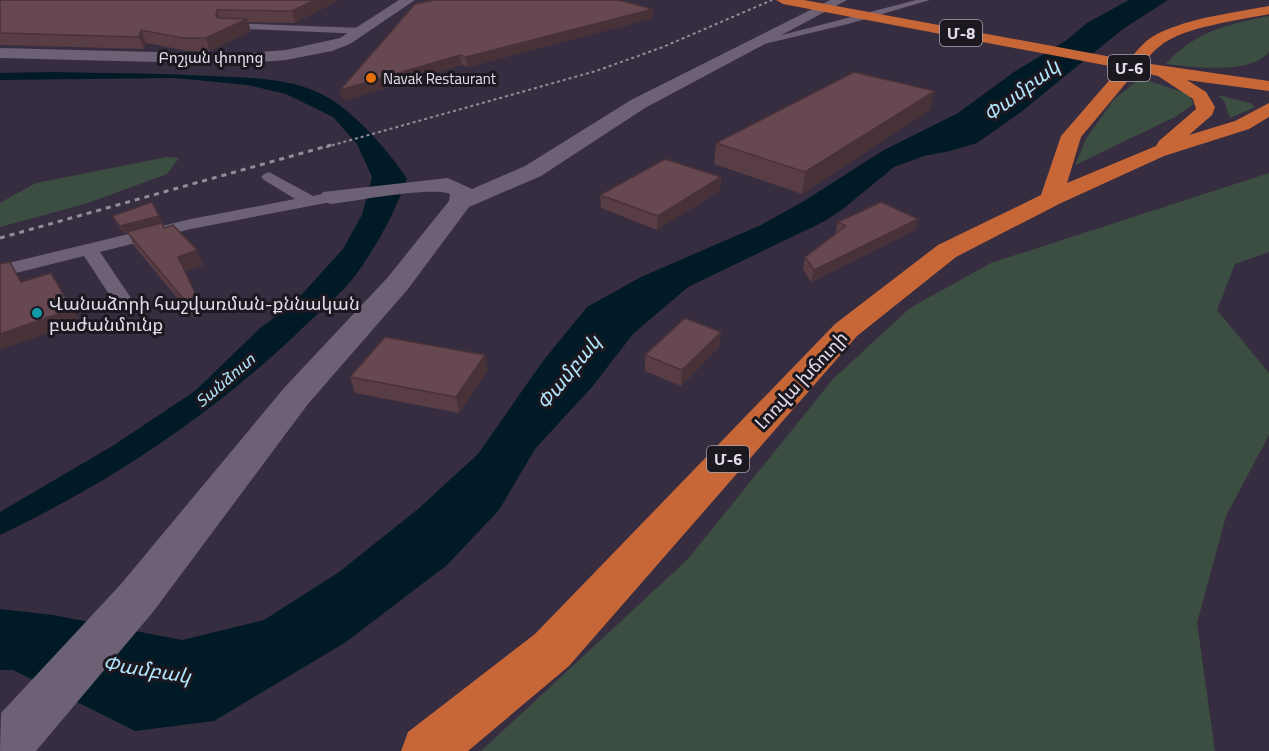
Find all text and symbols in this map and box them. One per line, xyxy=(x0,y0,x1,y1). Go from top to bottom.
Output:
road number: Մ-8 xyxy=(940,20,982,46)
street label: Բոշյան փողոց xyxy=(158,46,264,69)
water label: Փամբակ xyxy=(976,50,1067,129)
road number: Մ-6 xyxy=(1108,55,1150,81)
place label: Navak Restaurant xyxy=(383,67,497,90)
marker: Navak Restaurant xyxy=(364,71,378,85)
place label: Վանաձորի հաշվառման-քննական բաժանմունք xyxy=(49,290,360,338)
marker: Վանաձորի հաշվառման-քննական բաժանմունք xyxy=(30,306,44,320)
street label: Լոռվա խճուղի xyxy=(748,325,854,435)
water label: Փամբակ xyxy=(528,327,609,416)
water label: Տանձուտ xyxy=(190,346,261,413)
road number: Մ-6 xyxy=(707,446,749,472)
water label: Փամբակ xyxy=(101,647,194,691)

